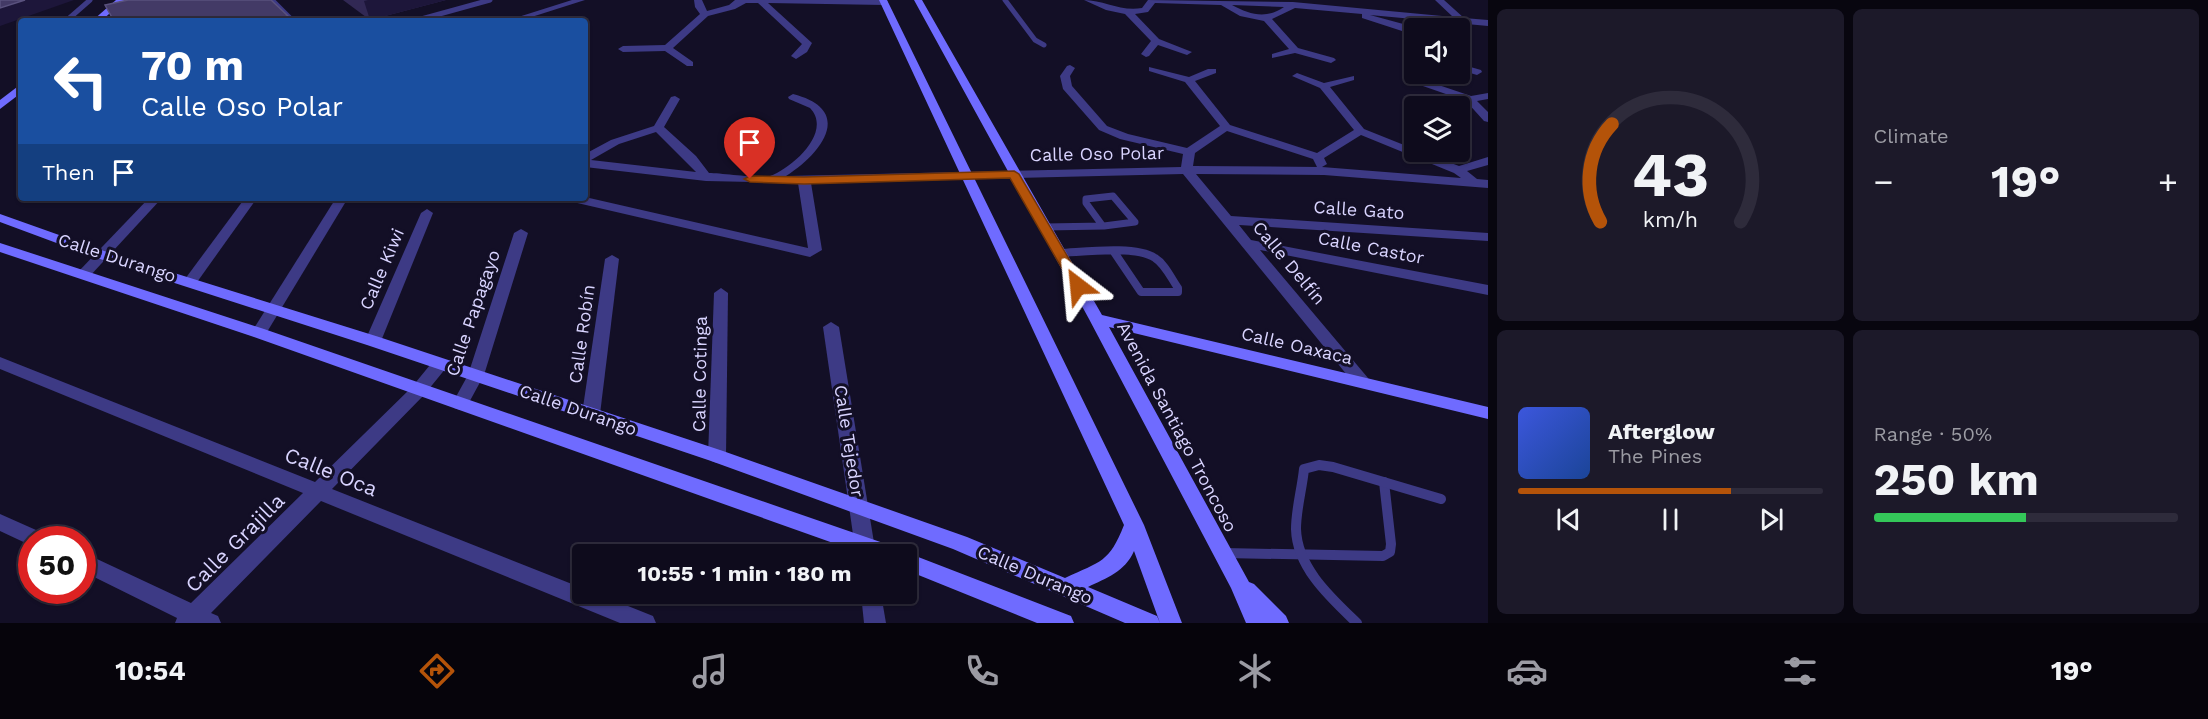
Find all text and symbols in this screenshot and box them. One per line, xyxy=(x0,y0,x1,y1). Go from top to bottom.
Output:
map controls xyxy=(1404,18,1470,162)
button: sound xyxy=(1404,18,1470,84)
text: 70 m xyxy=(141,41,244,90)
icon: left xyxy=(42,42,120,120)
text: Calle Oso Polar xyxy=(141,91,343,123)
button: layers xyxy=(1404,96,1470,162)
pin xyxy=(724,117,775,179)
text: Climate xyxy=(1874,124,1949,148)
icon: arrive xyxy=(733,126,766,159)
text: 43 xyxy=(1632,138,1709,211)
street label: Calle Oso Polar xyxy=(1030,142,1164,165)
text: 19° xyxy=(1991,155,2060,208)
icon: arrive xyxy=(107,156,140,189)
text: Then xyxy=(42,160,95,185)
text: − xyxy=(1874,162,1893,201)
text: + xyxy=(2158,162,2178,201)
street label: Calle Gato xyxy=(1313,196,1405,223)
text: km/h xyxy=(1643,207,1698,232)
street label: Calle Delfín xyxy=(1249,217,1330,308)
street label: Calle Kiwi xyxy=(355,225,408,313)
street label: Calle Castor xyxy=(1316,227,1426,268)
street label: Calle Durango xyxy=(55,229,179,287)
street label: Calle Papagayo xyxy=(441,247,504,379)
position arrow xyxy=(1046,254,1110,318)
street label: Calle Robín xyxy=(564,283,599,385)
street label: Calle Cotinga xyxy=(688,316,711,432)
street label: Avenida Santiago Troncoso xyxy=(1113,318,1242,535)
street label: Calle Oaxaca xyxy=(1239,323,1355,369)
street label: Calle Durango xyxy=(517,380,640,439)
street label: Calle Tejedor xyxy=(830,383,869,499)
text: Afterglow xyxy=(1608,419,1715,444)
text: Range · 50% xyxy=(1874,422,1992,446)
street label: Calle Oca xyxy=(281,442,381,501)
text: The Pines xyxy=(1608,444,1702,468)
text: 250 km xyxy=(1874,453,2039,506)
street label: Calle Grajilla xyxy=(180,488,289,597)
icon: previous xyxy=(1552,503,1585,536)
icon: pause xyxy=(1654,503,1687,536)
icon: next xyxy=(1755,503,1788,536)
speed limit sign: 50 xyxy=(18,526,96,604)
street label: Calle Durango xyxy=(974,541,1096,608)
text: 10:55 · 1 min · 180 m xyxy=(638,561,851,586)
icon: directions xyxy=(416,650,458,692)
icon: music xyxy=(689,650,731,692)
icon: phone xyxy=(961,650,1003,692)
icon: climate xyxy=(1234,650,1276,692)
icon: car xyxy=(1506,650,1548,692)
icon: filters xyxy=(1779,650,1821,692)
text: 10:54 xyxy=(115,655,186,687)
text: 19° xyxy=(2051,655,2093,687)

